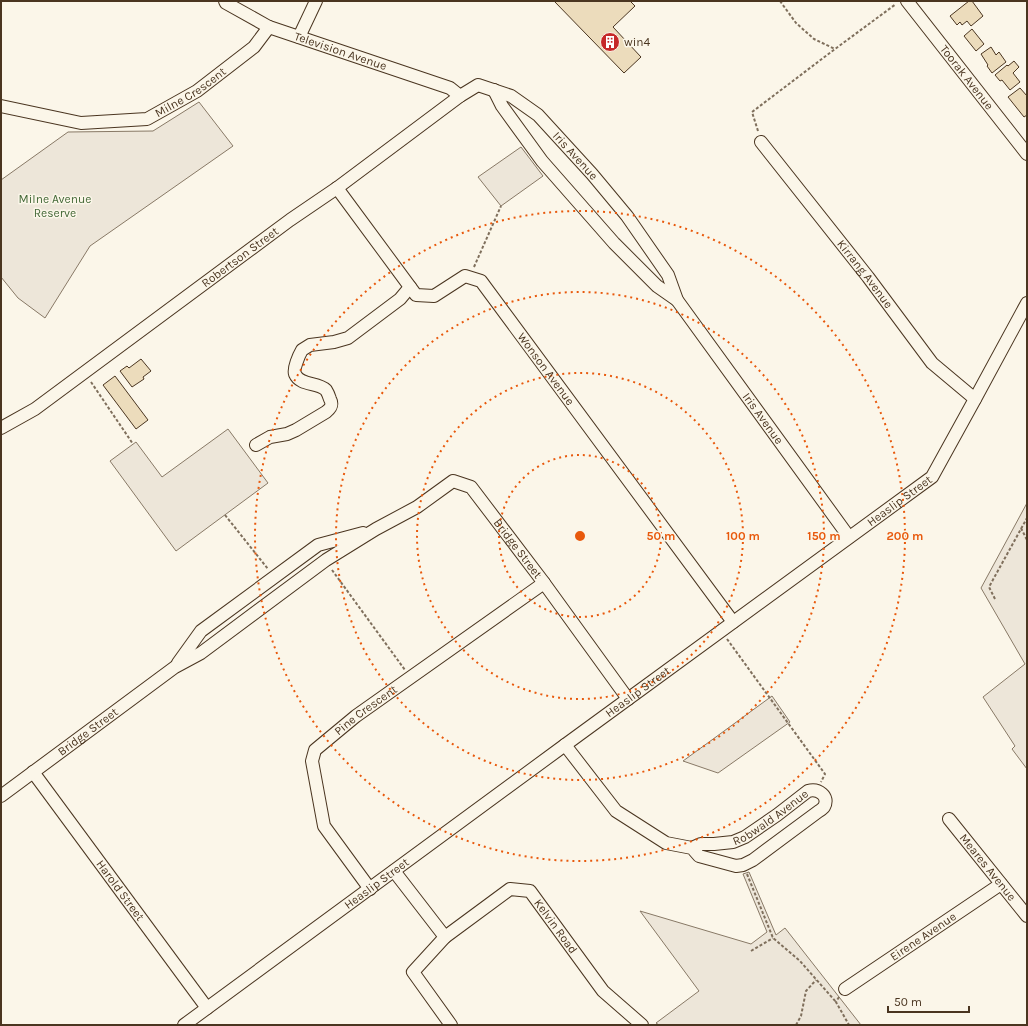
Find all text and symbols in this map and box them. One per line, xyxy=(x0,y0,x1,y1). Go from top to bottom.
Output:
street label: Television Avenue xyxy=(293,29,389,73)
building icon: win4 xyxy=(599,31,621,53)
place label: win4 xyxy=(624,35,651,49)
street label: Toorak Avenue xyxy=(937,42,997,112)
street label: Milne Crescent xyxy=(153,64,229,120)
street label: Iris Avenue xyxy=(550,129,601,183)
park label: Milne Avenue Reserve xyxy=(19,192,91,220)
street label: Robertson Street xyxy=(199,224,281,290)
street label: Kirrang Avenue xyxy=(834,237,896,311)
street label: Wonson Avenue xyxy=(515,330,577,408)
street label: Iris Avenue xyxy=(740,390,786,447)
street label: Heaslip Street xyxy=(864,472,935,529)
street label: Bridge Street xyxy=(491,516,545,582)
centre of rings xyxy=(573,529,587,543)
text: 50 m xyxy=(647,529,676,543)
text: 100 m xyxy=(726,529,760,543)
text: 150 m xyxy=(807,529,841,543)
text: 200 m xyxy=(887,529,923,543)
street label: Heaslip Street xyxy=(603,663,673,720)
street label: Pine Crescent xyxy=(331,682,400,738)
street label: Bridge Street xyxy=(55,705,121,759)
street label: Robwald Avenue xyxy=(730,786,811,848)
street label: Meares Avenue xyxy=(957,831,1019,904)
street label: Heaslip Street xyxy=(341,855,412,912)
street label: Harold Street xyxy=(93,857,147,924)
street label: Kelvin Road xyxy=(531,896,580,956)
street label: Eirene Avenue xyxy=(887,909,959,964)
scale bar xyxy=(888,988,969,1014)
text: 50 m xyxy=(894,995,922,1009)

